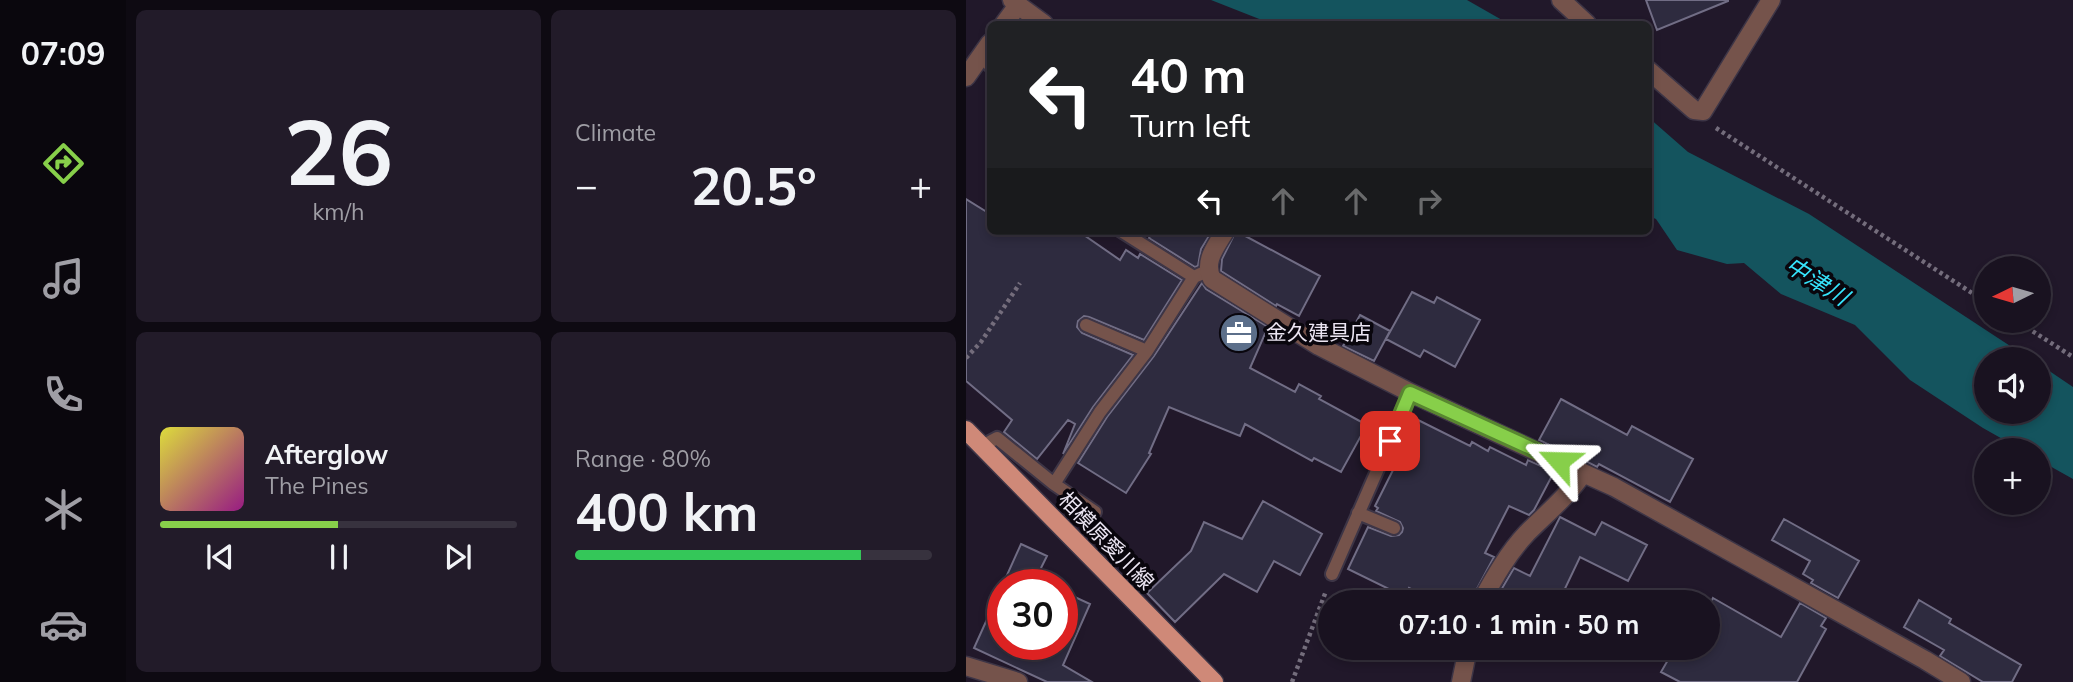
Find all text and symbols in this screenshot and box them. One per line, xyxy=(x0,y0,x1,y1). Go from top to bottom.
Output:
text: 07:09 xyxy=(21,33,105,73)
text: 40 m xyxy=(1130,44,1246,105)
icon: left xyxy=(1015,49,1106,140)
text: 26 xyxy=(284,94,393,208)
text: Turn left xyxy=(1130,105,1250,145)
text: Climate xyxy=(575,118,656,147)
icon: directions xyxy=(39,139,88,188)
text: 20.5° xyxy=(690,153,817,218)
text: − xyxy=(575,161,598,209)
text: + xyxy=(909,161,932,209)
icon: left xyxy=(1191,182,1229,220)
icon: ahead xyxy=(1264,182,1302,220)
icon: ahead xyxy=(1337,182,1375,220)
icon: right xyxy=(1410,182,1448,220)
text: km/h xyxy=(312,197,365,226)
water label: 中津川 xyxy=(1780,250,1857,313)
icon: music xyxy=(39,254,88,303)
north arrow xyxy=(1974,256,2051,332)
map controls xyxy=(1974,256,2051,515)
office icon: 金久建具店 xyxy=(1218,312,1260,354)
place label: 金久建具店 xyxy=(1266,319,1371,345)
button: sound xyxy=(1974,347,2051,424)
icon: phone xyxy=(39,370,88,419)
pin xyxy=(1360,411,1420,471)
icon: arrive xyxy=(1371,422,1409,460)
position arrow xyxy=(1522,424,1596,498)
text: Afterglow xyxy=(265,438,388,471)
button: + xyxy=(1974,438,2051,515)
text: Range · 80% xyxy=(575,444,711,473)
text: The Pines xyxy=(265,471,369,500)
text: 400 km xyxy=(575,479,758,544)
icon: climate xyxy=(39,485,88,534)
street label: 相模原愛川線 xyxy=(1054,486,1160,595)
icon: previous xyxy=(201,538,239,576)
icon: pause xyxy=(320,538,358,576)
icon: next xyxy=(439,538,477,576)
speed limit sign: 30 xyxy=(987,569,1078,660)
icon: car xyxy=(39,600,88,649)
text: 07:10 · 1 min · 50 m xyxy=(1399,608,1639,641)

